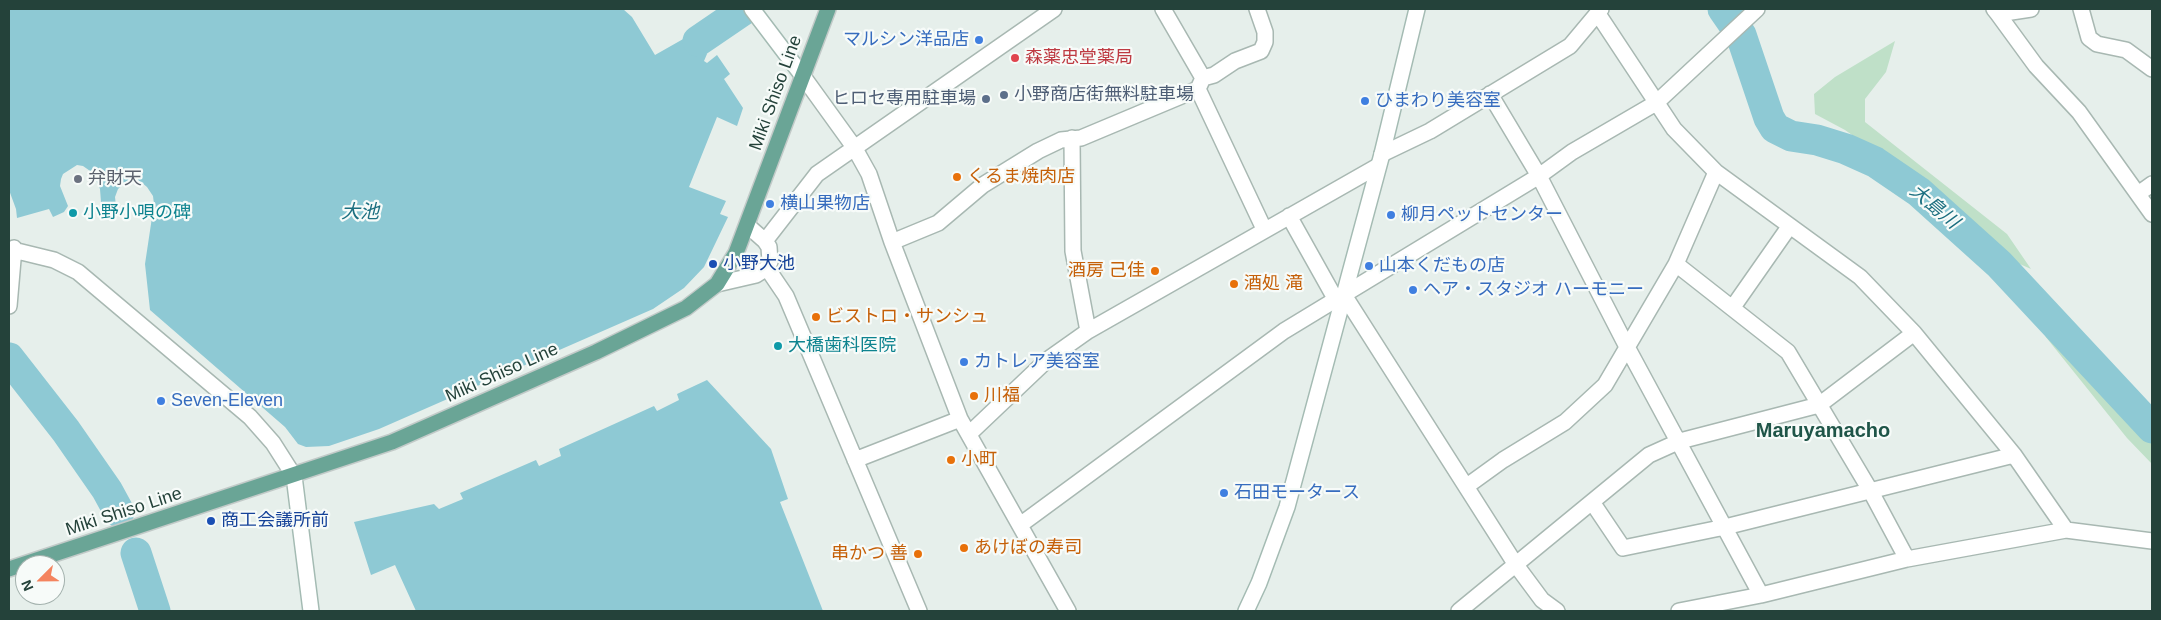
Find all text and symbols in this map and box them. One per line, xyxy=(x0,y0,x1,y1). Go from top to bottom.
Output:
place label: マルシン洋品店 xyxy=(843,29,969,51)
street label: Miki Shiso Line xyxy=(745,32,807,154)
marker: マルシン洋品店 xyxy=(973,34,985,46)
place label: 森薬忠堂薬局 xyxy=(1025,47,1133,69)
marker: 森薬忠堂薬局 xyxy=(1009,52,1021,64)
place label: 小野商店街無料駐車場 xyxy=(1014,84,1194,106)
place label: ヒロセ専用駐車場 xyxy=(832,88,976,110)
marker: 小野商店街無料駐車場 xyxy=(998,89,1010,101)
place label: ひまわり美容室 xyxy=(1375,90,1501,112)
marker: ヒロセ専用駐車場 xyxy=(980,93,992,105)
marker: ひまわり美容室 xyxy=(1359,95,1371,107)
place label: くるま焼肉店 xyxy=(967,166,1075,188)
place label: 弁財天 xyxy=(88,168,142,190)
marker: くるま焼肉店 xyxy=(951,171,963,183)
marker: 弁財天 xyxy=(72,173,84,185)
water label: 大島川 xyxy=(1905,180,1963,234)
place label: 横山果物店 xyxy=(780,193,870,215)
marker: 横山果物店 xyxy=(764,198,776,210)
place label: 小野小唄の碑 xyxy=(83,202,191,224)
water label: 大池 xyxy=(341,202,379,224)
place label: 柳月ペットセンター xyxy=(1401,204,1563,226)
marker: 小野小唄の碑 xyxy=(67,207,79,219)
marker: 柳月ペットセンター xyxy=(1385,209,1397,221)
place label: 小野大池 xyxy=(723,253,795,275)
place label: 山本くだもの店 xyxy=(1379,255,1505,277)
marker: 小野大池 xyxy=(707,258,719,270)
place label: 酒房 己佳 xyxy=(1068,260,1145,282)
marker: 山本くだもの店 xyxy=(1363,260,1375,272)
marker: 酒房 己佳 xyxy=(1149,265,1161,277)
place label: 酒処 滝 xyxy=(1244,273,1303,295)
marker: 酒処 滝 xyxy=(1228,278,1240,290)
place label: ヘア・スタジオ ハーモニー xyxy=(1423,279,1644,301)
marker: ヘア・スタジオ ハーモニー xyxy=(1407,284,1419,296)
place label: ビストロ・サンシュ xyxy=(826,306,988,328)
marker: ビストロ・サンシュ xyxy=(810,311,822,323)
place label: 大橋歯科医院 xyxy=(788,335,896,357)
street label: Miki Shiso Line xyxy=(442,339,562,407)
marker: 大橋歯科医院 xyxy=(772,340,784,352)
place label: カトレア美容室 xyxy=(974,351,1100,373)
marker: カトレア美容室 xyxy=(958,356,970,368)
place label: 川福 xyxy=(984,385,1020,407)
place label: Seven-Eleven xyxy=(171,390,283,412)
marker: 川福 xyxy=(968,390,980,402)
marker: Seven-Eleven xyxy=(155,395,167,407)
district label: Maruyamacho xyxy=(1756,419,1890,443)
place label: 小町 xyxy=(961,449,997,471)
marker: 小町 xyxy=(945,454,957,466)
place label: 石田モータース xyxy=(1234,482,1360,504)
street label: Miki Shiso Line xyxy=(63,483,185,541)
marker: 石田モータース xyxy=(1218,487,1230,499)
place label: 商工会議所前 xyxy=(221,510,329,532)
marker: 商工会議所前 xyxy=(205,515,217,527)
place label: あけぼの寿司 xyxy=(974,537,1082,559)
marker: あけぼの寿司 xyxy=(958,542,970,554)
place label: 串かつ 善 xyxy=(831,543,908,565)
marker: 串かつ 善 xyxy=(912,548,924,560)
north arrow xyxy=(15,555,65,605)
text: N xyxy=(18,578,36,593)

